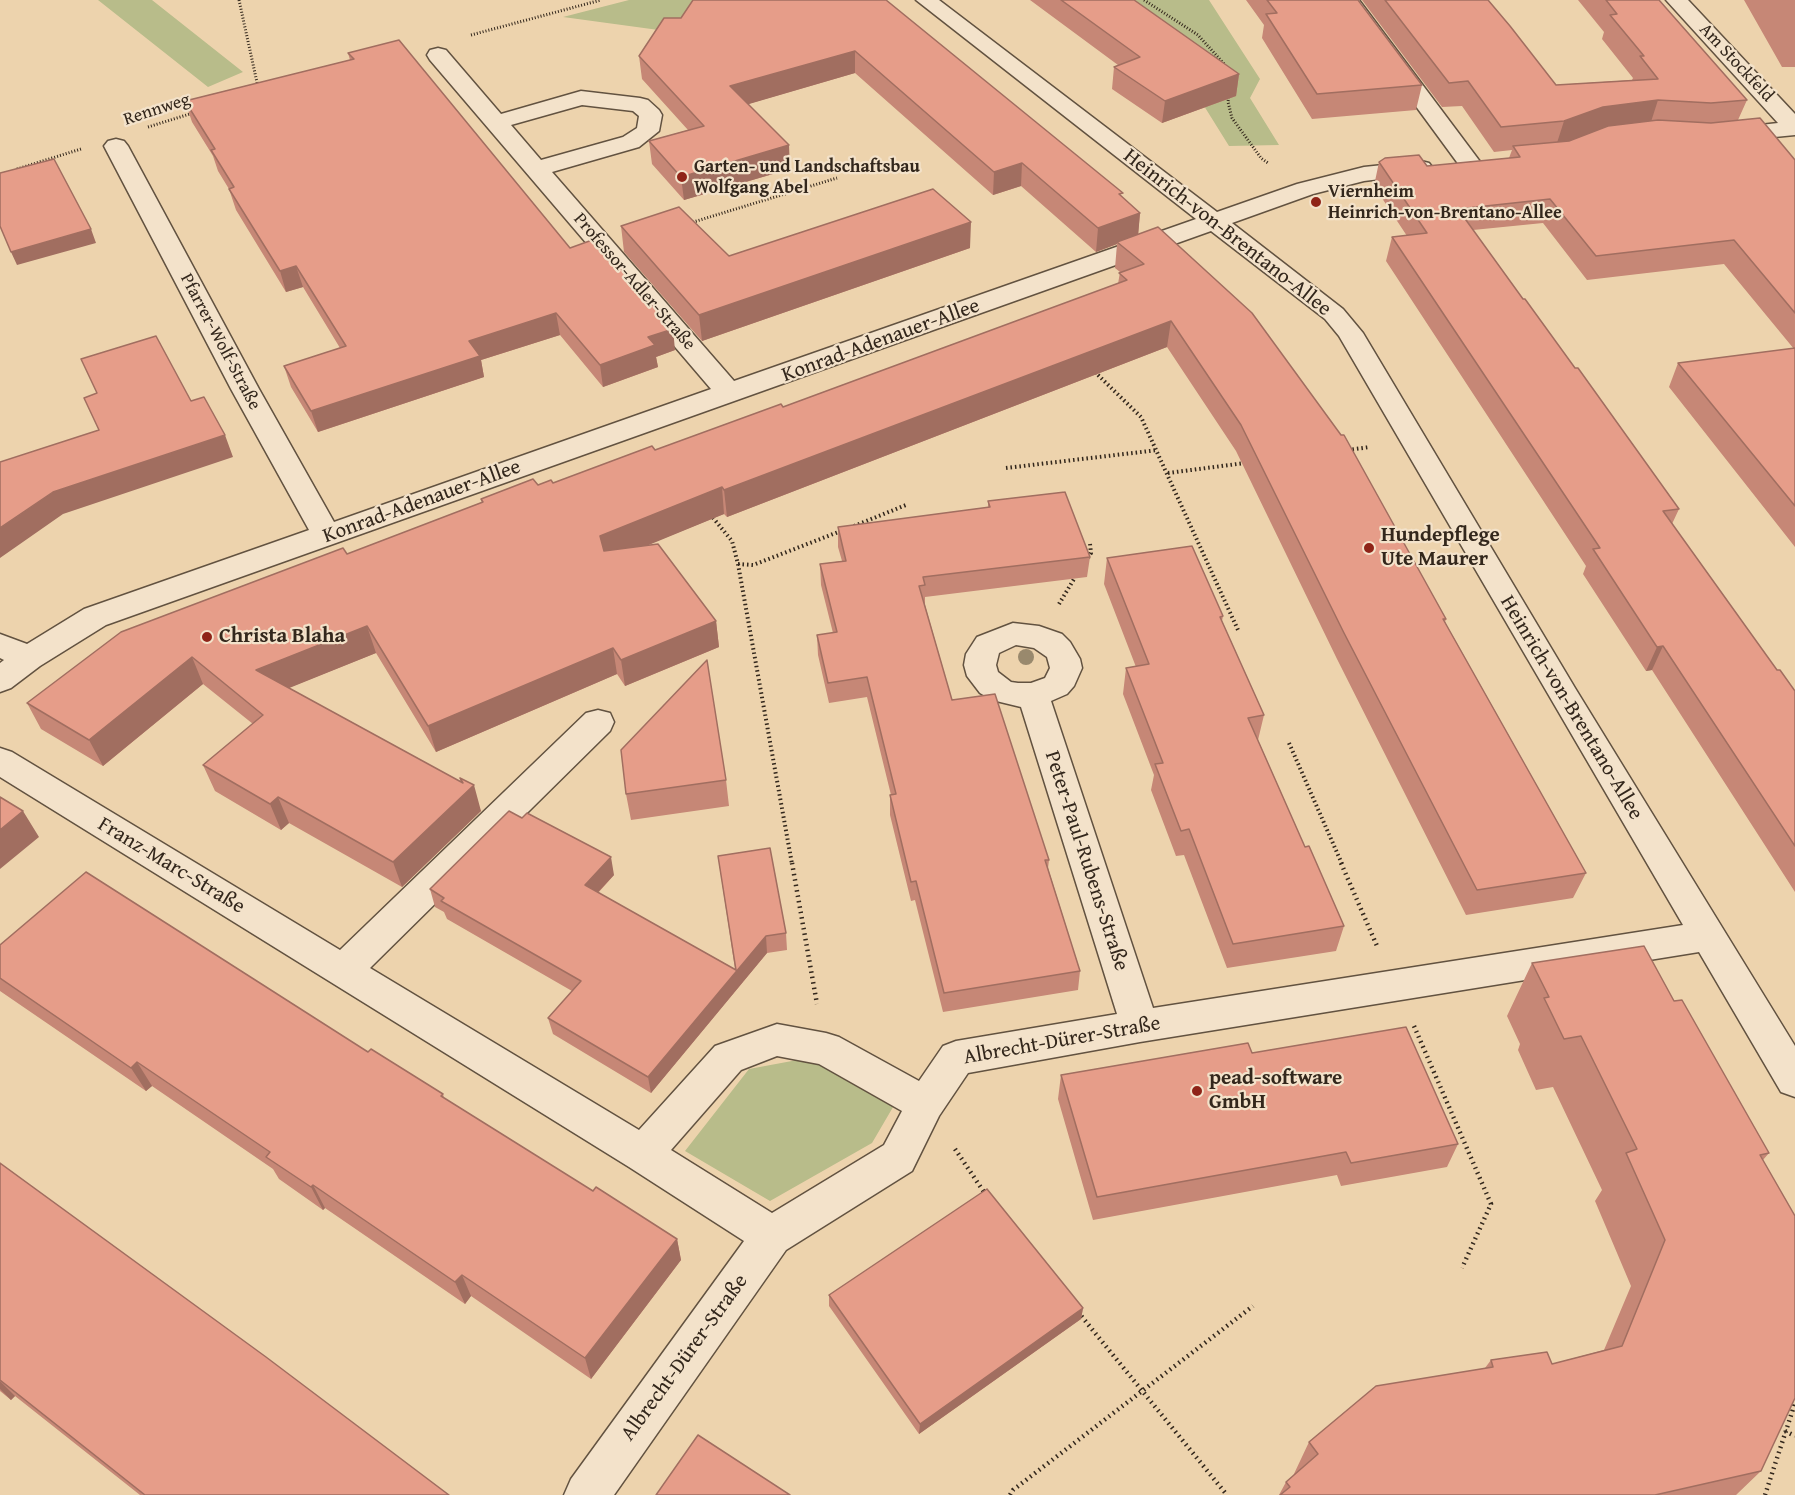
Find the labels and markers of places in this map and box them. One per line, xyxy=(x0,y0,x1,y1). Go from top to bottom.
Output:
place label: Garten- und Landschaftsbau Wolfgang Abel xyxy=(694,156,920,198)
marker: Garten- und Landschaftsbau Wolfgang Abel xyxy=(675,170,689,184)
place label: Viernheim Heinrich-von-Brentano-Allee xyxy=(1328,181,1562,224)
marker: Viernheim Heinrich-von-Brentano-Allee xyxy=(1309,195,1323,209)
place label: Hundepflege Ute Maurer xyxy=(1381,523,1500,573)
marker: Hundepflege Ute Maurer xyxy=(1362,541,1376,555)
place label: Christa Blaha xyxy=(219,624,345,650)
marker: Christa Blaha xyxy=(200,630,214,644)
place label: pead-software GmbH xyxy=(1209,1066,1342,1116)
marker: pead-software GmbH xyxy=(1190,1084,1204,1098)

